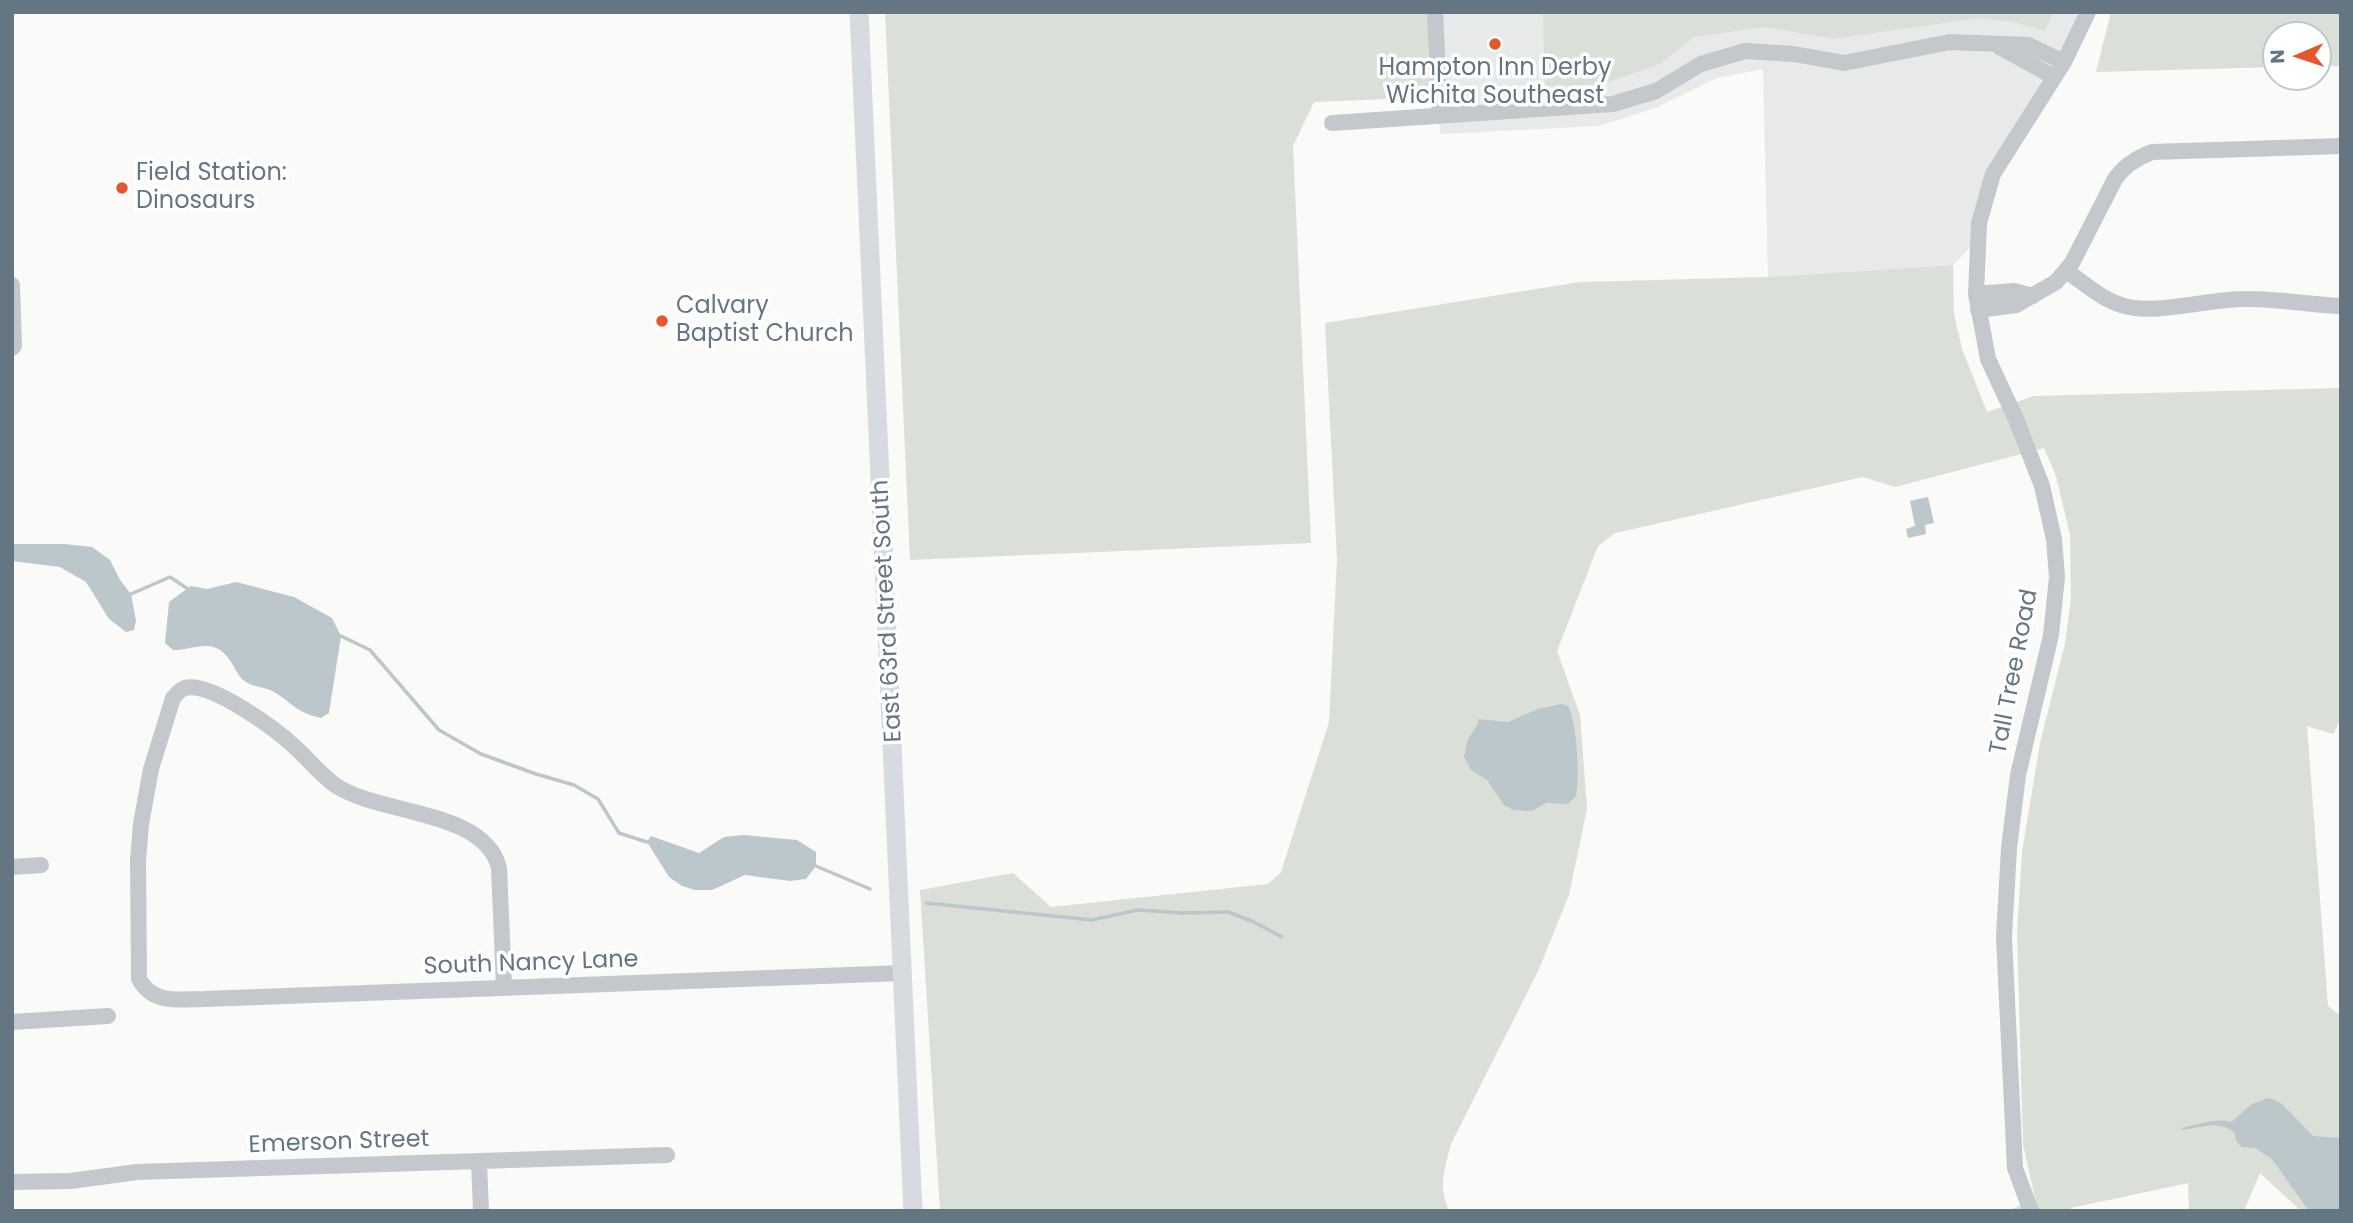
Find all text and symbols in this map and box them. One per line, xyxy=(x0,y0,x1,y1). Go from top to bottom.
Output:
north arrow xyxy=(2262,21,2332,91)
marker: Hampton Inn Derby Wichita Southeast xyxy=(1487,36,1503,52)
text: N xyxy=(2264,49,2291,64)
place label: Hampton Inn Derby Wichita Southeast xyxy=(1378,55,1612,111)
place label: Field Station: Dinosaurs xyxy=(136,160,287,216)
marker: Field Station: Dinosaurs xyxy=(114,180,130,196)
place label: Calvary Baptist Church xyxy=(676,293,854,349)
marker: Calvary Baptist Church xyxy=(654,313,670,329)
street label: East 63rd Street South xyxy=(867,479,909,743)
street label: Tall Tree Road xyxy=(1985,587,2045,757)
street label: South Nancy Lane xyxy=(423,946,639,982)
street label: Emerson Street xyxy=(248,1125,430,1161)

